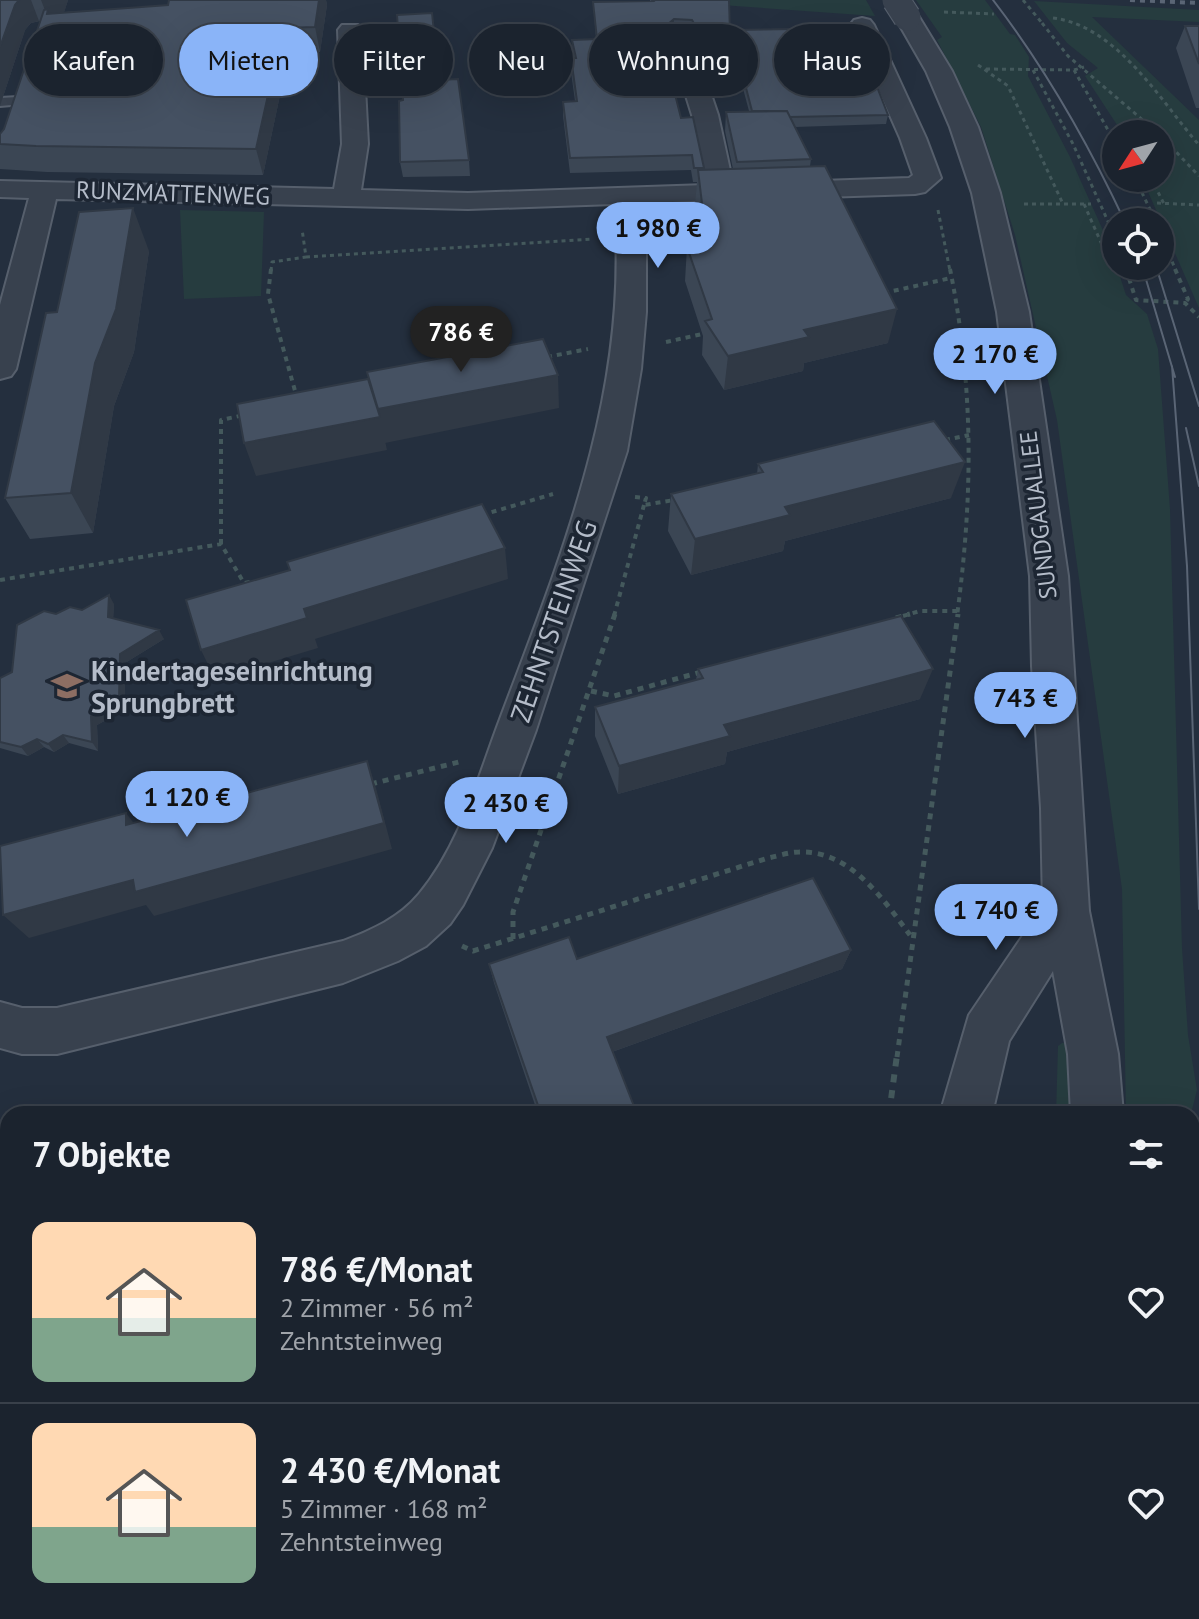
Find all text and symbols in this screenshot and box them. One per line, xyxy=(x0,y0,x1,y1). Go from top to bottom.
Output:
chip: Kaufen xyxy=(24,24,163,96)
chip: Mieten xyxy=(179,24,318,96)
chip: Filter xyxy=(334,24,453,96)
chip: Neu xyxy=(469,24,573,96)
chip: Wohnung xyxy=(589,24,758,96)
chip: Haus xyxy=(774,24,890,96)
north arrow xyxy=(1102,120,1174,192)
map controls xyxy=(1102,120,1174,280)
street label: RUNZMATTENWEG xyxy=(75,174,271,212)
pin: 1 980 € xyxy=(584,202,732,270)
button: locate xyxy=(1102,208,1174,280)
text: 1 980 € xyxy=(615,211,701,244)
pin: 786 € xyxy=(405,306,517,374)
text: 786 € xyxy=(428,315,494,348)
pin: 2 170 € xyxy=(921,328,1069,396)
text: 2 170 € xyxy=(952,337,1038,370)
street label: SUNDGAUALLEE xyxy=(1012,429,1064,601)
street label: ZEHNTSTEINWEG xyxy=(501,515,605,727)
place label: Kindertageseinrichtung Sprungbrett xyxy=(91,652,373,721)
school or university icon: Kindertageseinrichtung Sprungbrett xyxy=(50,669,84,703)
pin: 743 € xyxy=(969,672,1081,740)
text: 743 € xyxy=(992,681,1058,714)
pin: 1 120 € xyxy=(113,771,261,839)
pin: 2 430 € xyxy=(432,777,580,845)
text: 1 120 € xyxy=(144,780,230,813)
text: 2 430 € xyxy=(463,786,549,819)
pin: 1 740 € xyxy=(922,884,1070,952)
text: 1 740 € xyxy=(953,893,1039,926)
text: 7 Objekte xyxy=(32,1132,171,1176)
icon: filters xyxy=(1124,1132,1168,1176)
text: 786 €/Monat xyxy=(280,1247,472,1291)
icon: home xyxy=(96,1254,192,1350)
icon: heart xyxy=(1124,1280,1168,1324)
text: 2 Zimmer · 56 m² xyxy=(280,1291,473,1324)
text: Zehntsteinweg xyxy=(280,1324,443,1357)
text: 2 430 €/Monat xyxy=(280,1448,500,1492)
icon: home xyxy=(96,1455,192,1551)
icon: heart xyxy=(1124,1481,1168,1525)
text: 5 Zimmer · 168 m² xyxy=(280,1492,488,1525)
text: Zehntsteinweg xyxy=(280,1525,443,1558)

